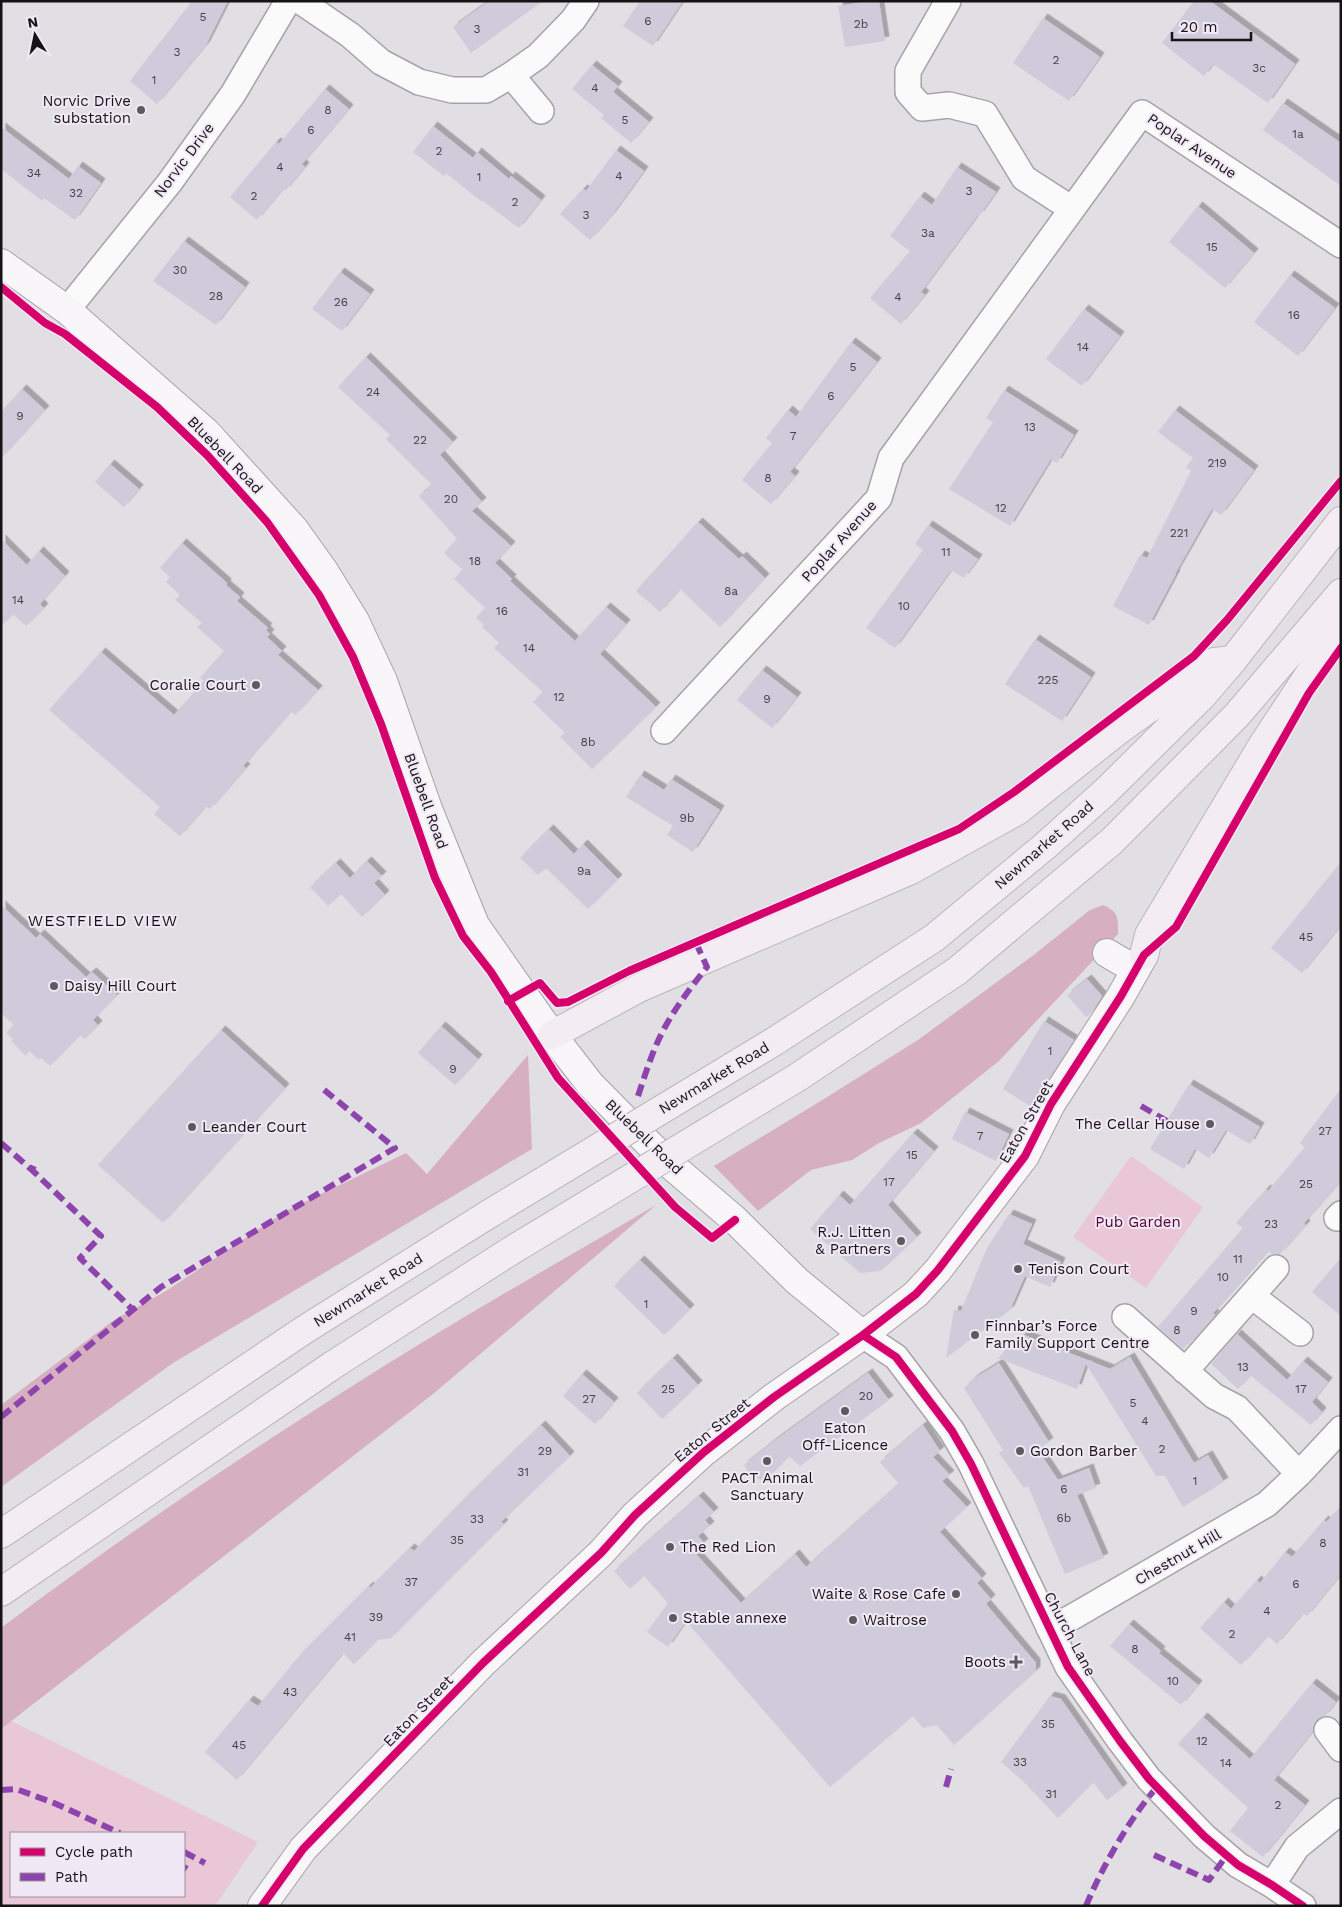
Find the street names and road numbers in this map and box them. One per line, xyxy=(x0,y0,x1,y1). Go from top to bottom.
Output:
street label: Poplar Avenue xyxy=(1144,109,1240,183)
street label: Norvic Drive xyxy=(150,119,218,201)
street label: Bluebell Road xyxy=(184,413,266,497)
street label: Poplar Avenue xyxy=(798,496,880,586)
street label: Bluebell Road xyxy=(400,751,452,851)
street label: Newmarket Road xyxy=(991,797,1097,893)
street label: Newmarket Road xyxy=(656,1038,772,1118)
street label: Eaton Street xyxy=(995,1077,1057,1167)
street label: Bluebell Road xyxy=(602,1096,686,1178)
street label: Newmarket Road xyxy=(310,1249,426,1331)
street label: Eaton Street xyxy=(670,1393,754,1466)
street label: Chestnut Hill xyxy=(1132,1525,1225,1589)
street label: Church Lane xyxy=(1040,1589,1100,1679)
street label: Eaton Street xyxy=(379,1671,457,1751)

